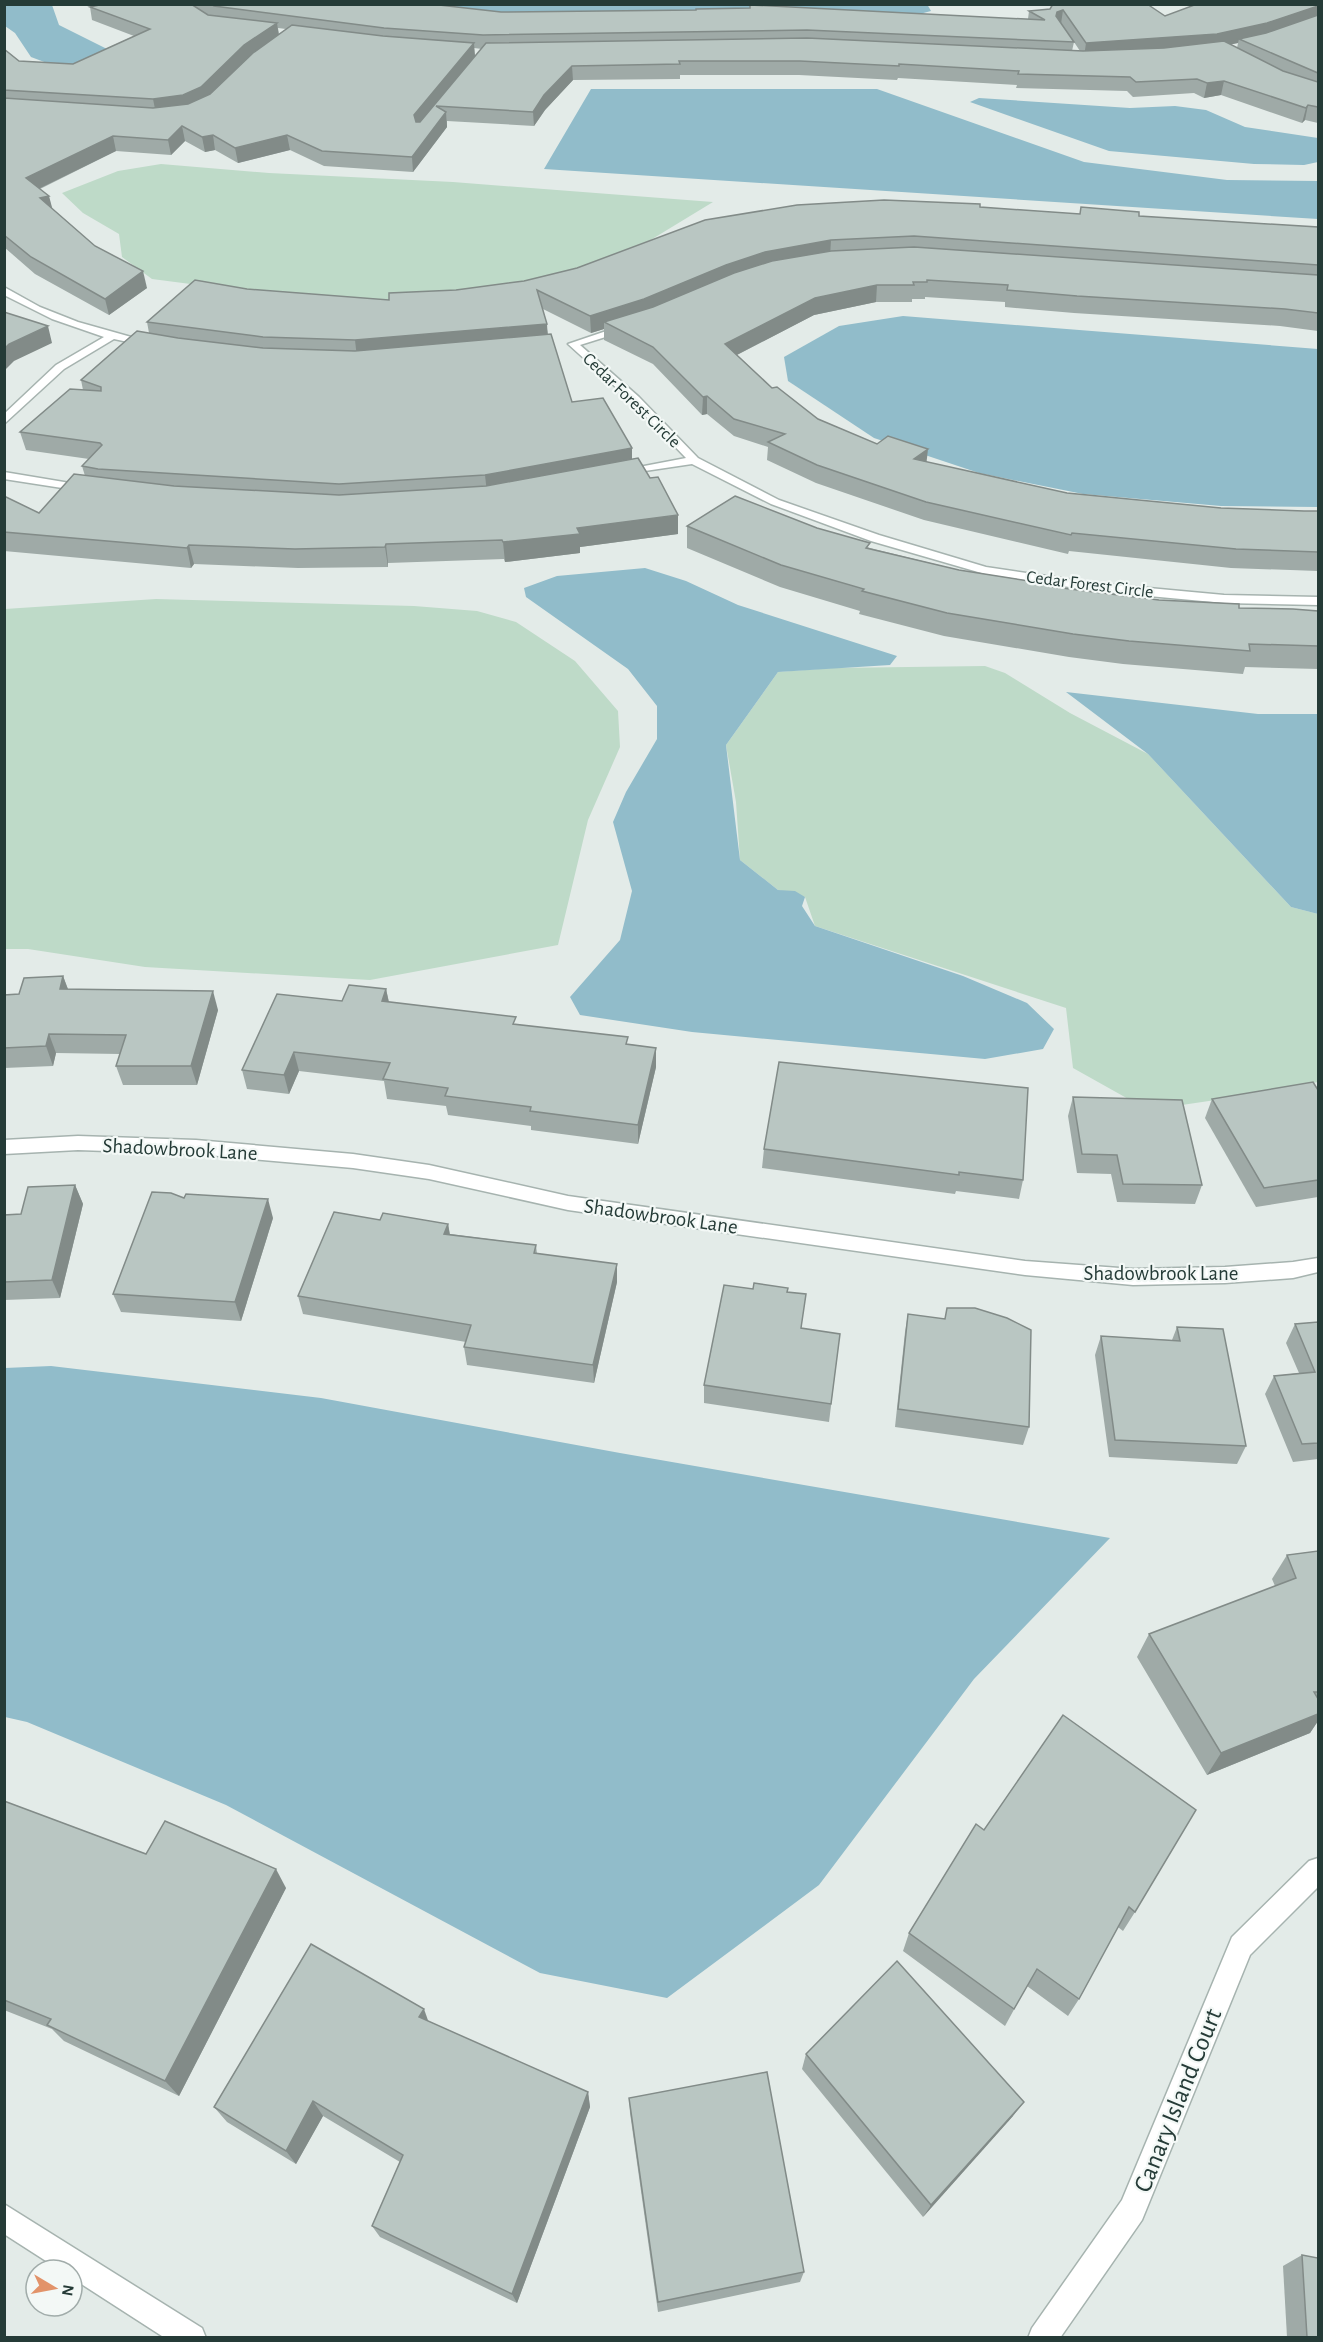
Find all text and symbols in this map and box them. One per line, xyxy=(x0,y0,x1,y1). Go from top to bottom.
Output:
street label: Cedar Forest Circle xyxy=(579,350,684,452)
street label: Cedar Forest Circle xyxy=(1025,568,1155,602)
street label: Shadowbrook Lane xyxy=(102,1135,258,1164)
street label: Shadowbrook Lane xyxy=(583,1195,739,1238)
street label: Shadowbrook Lane xyxy=(1083,1263,1239,1284)
street label: Canary Island Court xyxy=(1129,2005,1227,2196)
north arrow xyxy=(24,2258,84,2318)
text: N xyxy=(59,2284,77,2297)

